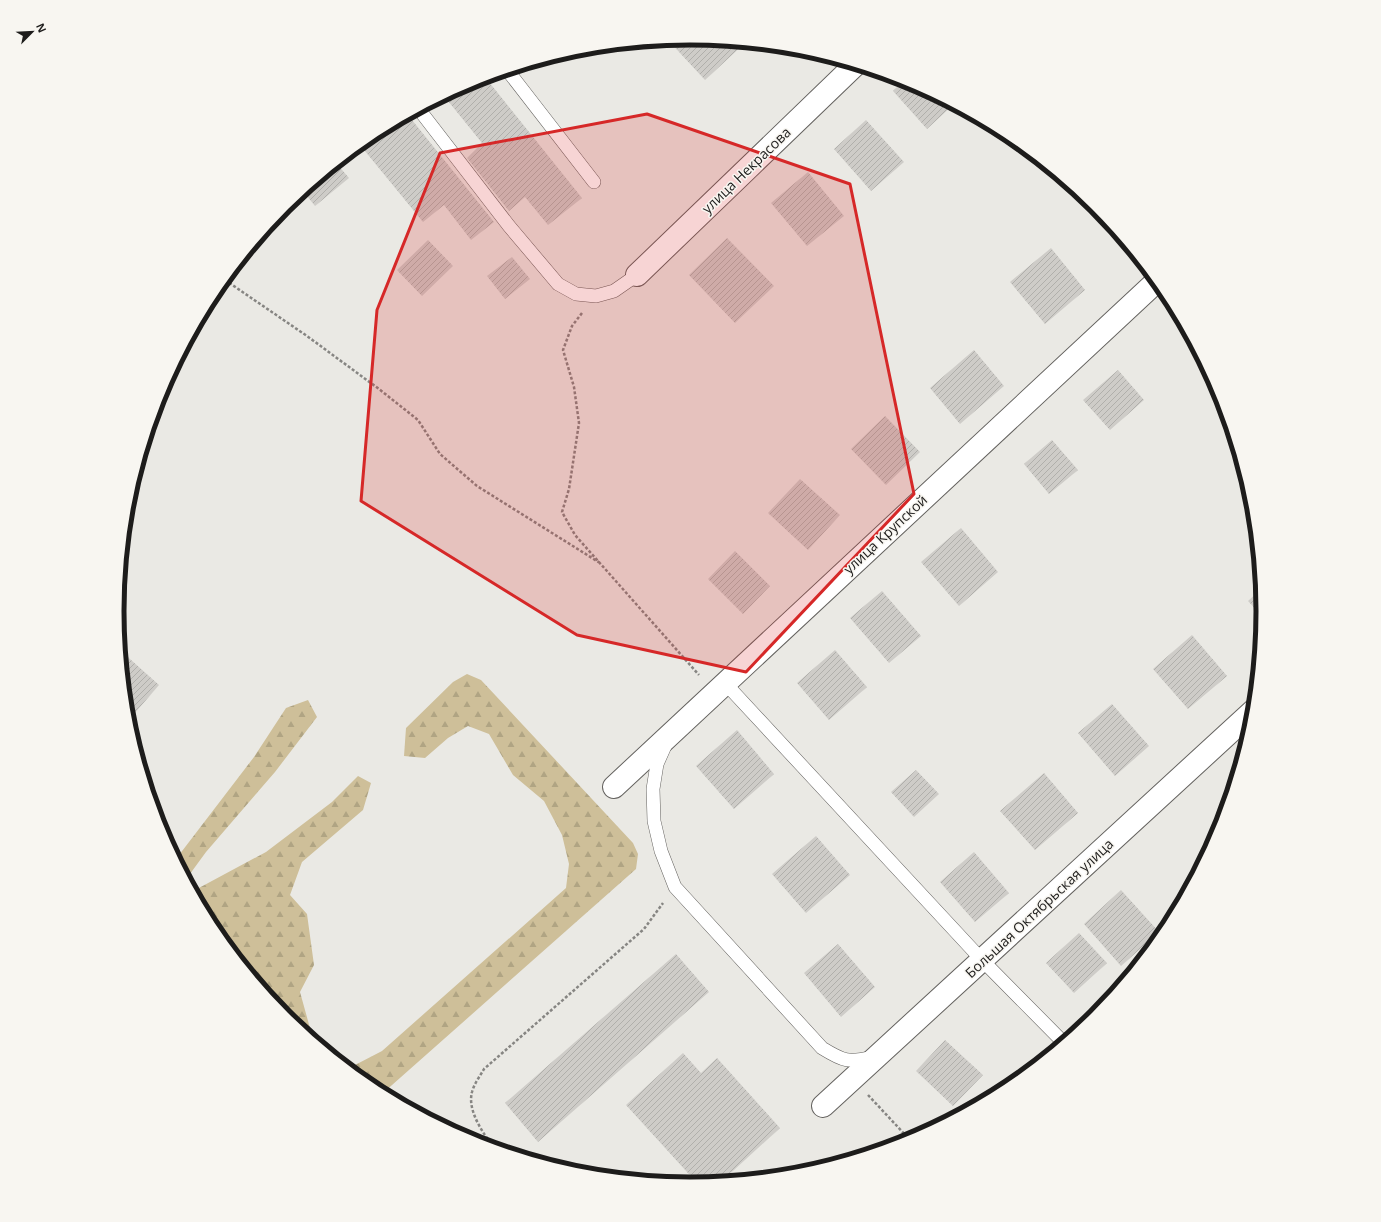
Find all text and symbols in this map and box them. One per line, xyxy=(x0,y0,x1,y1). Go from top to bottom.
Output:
north arrow xyxy=(12,12,52,52)
text: N xyxy=(33,21,50,35)
street label: улица Некрасова xyxy=(697,123,795,217)
street label: улица Крупской xyxy=(839,490,931,578)
street label: Большая Октябрьская улица xyxy=(961,834,1117,982)

